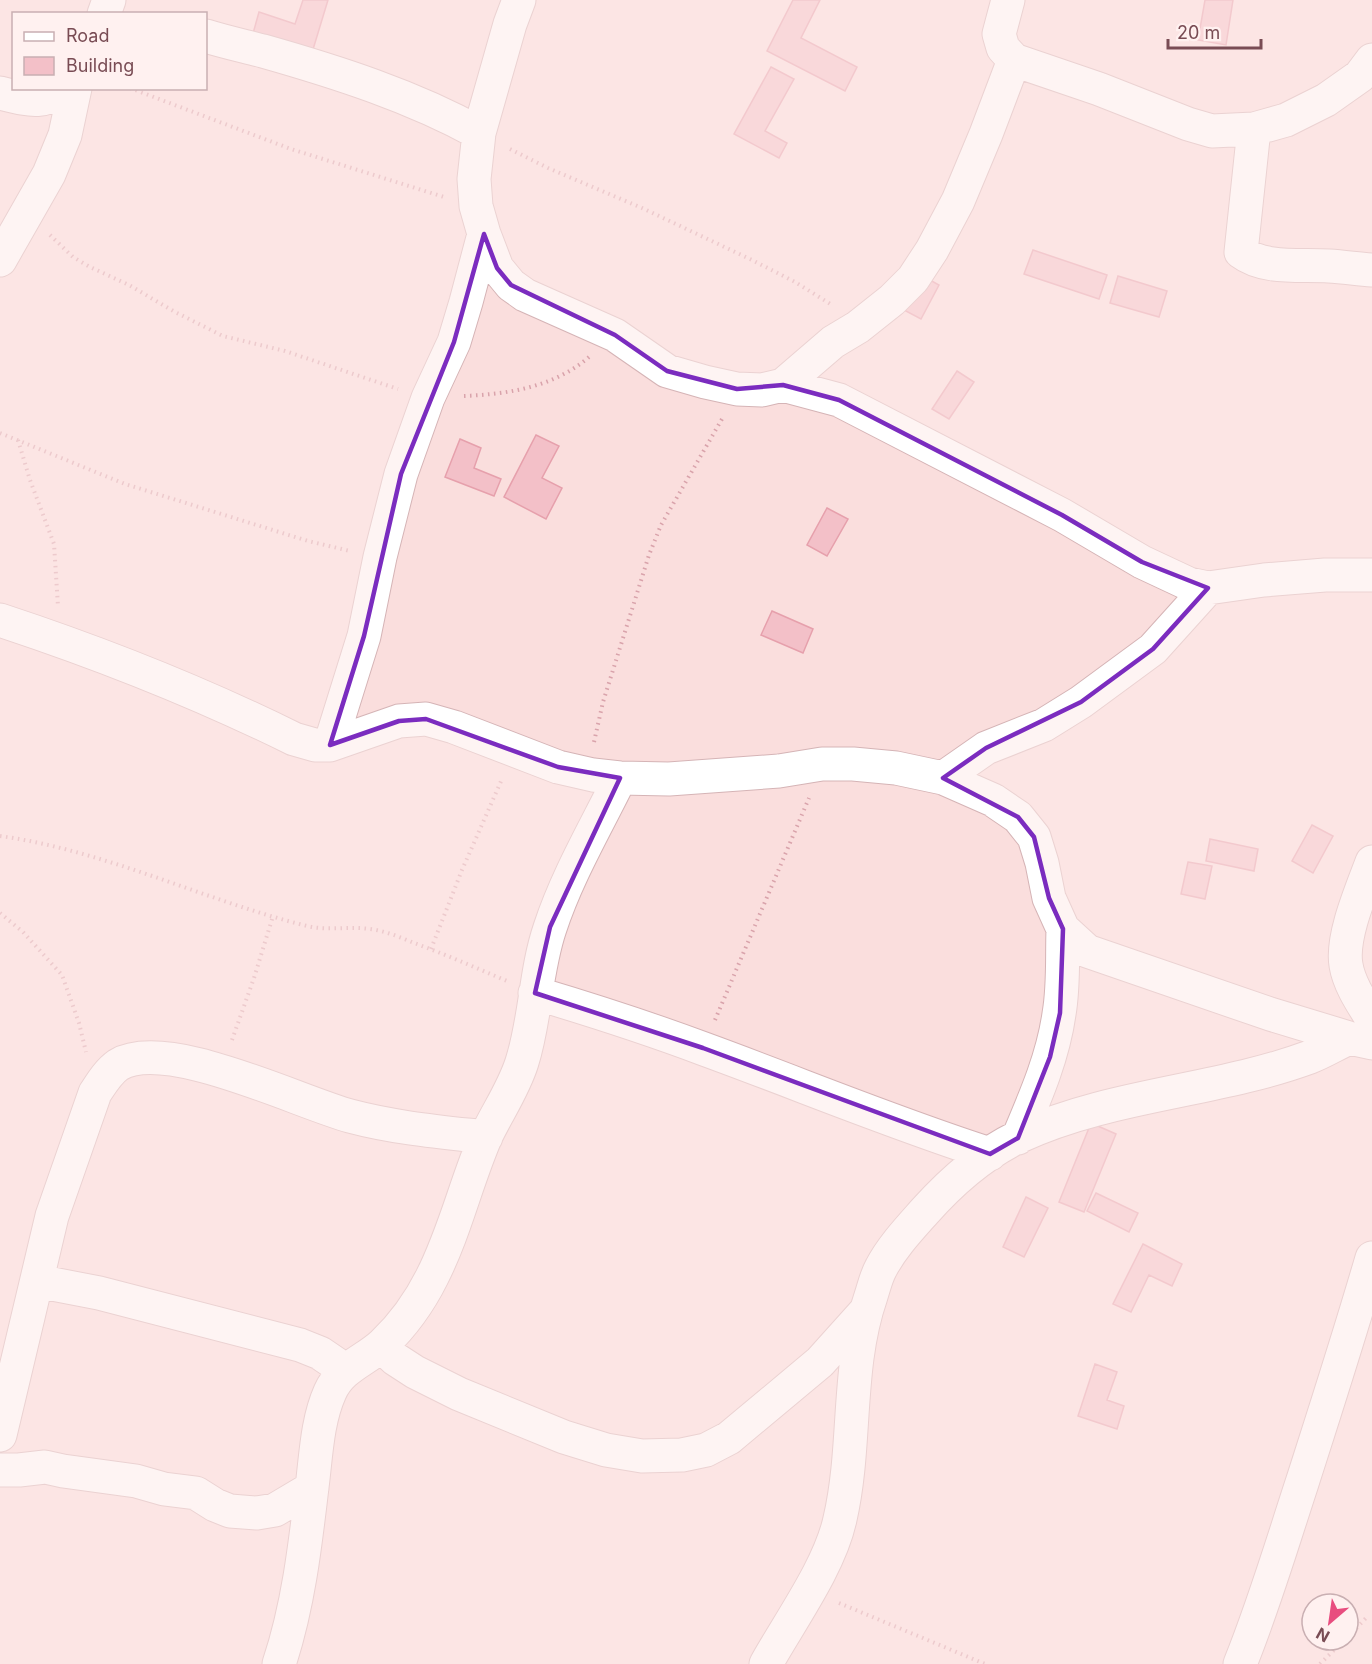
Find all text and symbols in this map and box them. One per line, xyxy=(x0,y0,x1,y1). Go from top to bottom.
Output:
legend xyxy=(12,12,207,90)
scale bar xyxy=(1168,12,1261,50)
text: 20 m xyxy=(1177,22,1220,43)
text: Road xyxy=(66,25,109,46)
text: Building xyxy=(66,55,134,76)
north arrow xyxy=(1300,1592,1360,1652)
text: N xyxy=(1313,1623,1333,1647)

